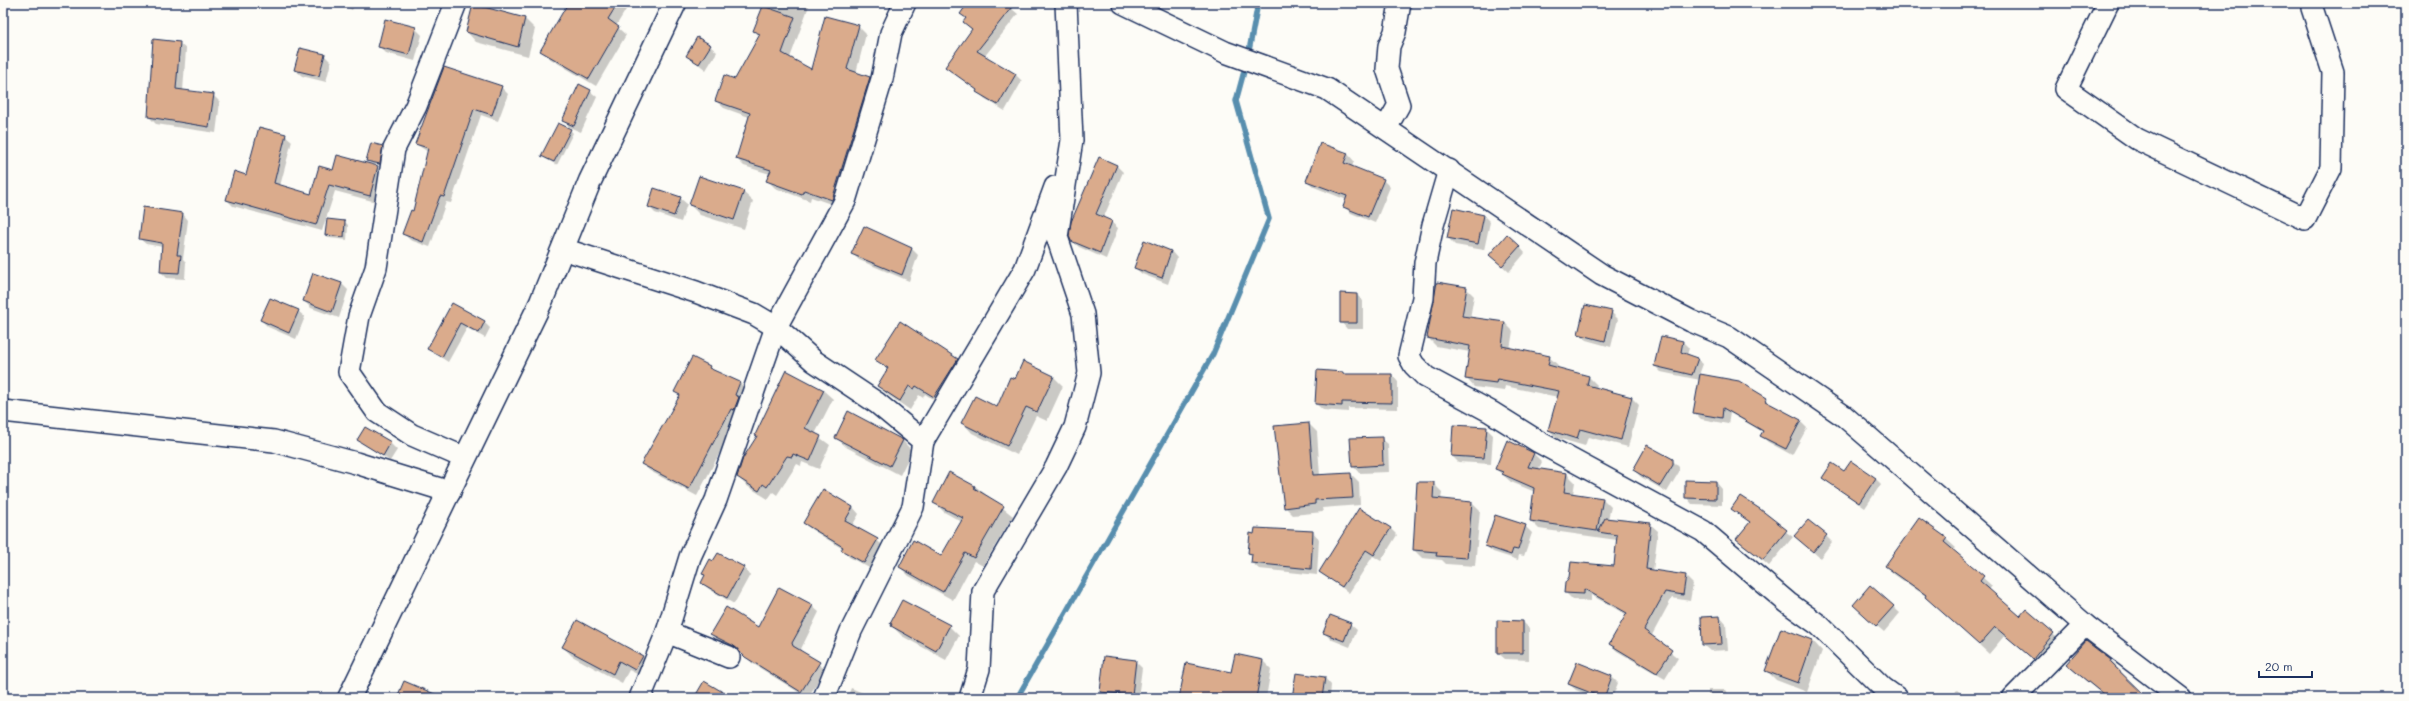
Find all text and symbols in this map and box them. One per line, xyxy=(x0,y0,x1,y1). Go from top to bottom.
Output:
scale bar xyxy=(2259,653,2312,679)
text: 20 m xyxy=(2265,658,2293,674)

